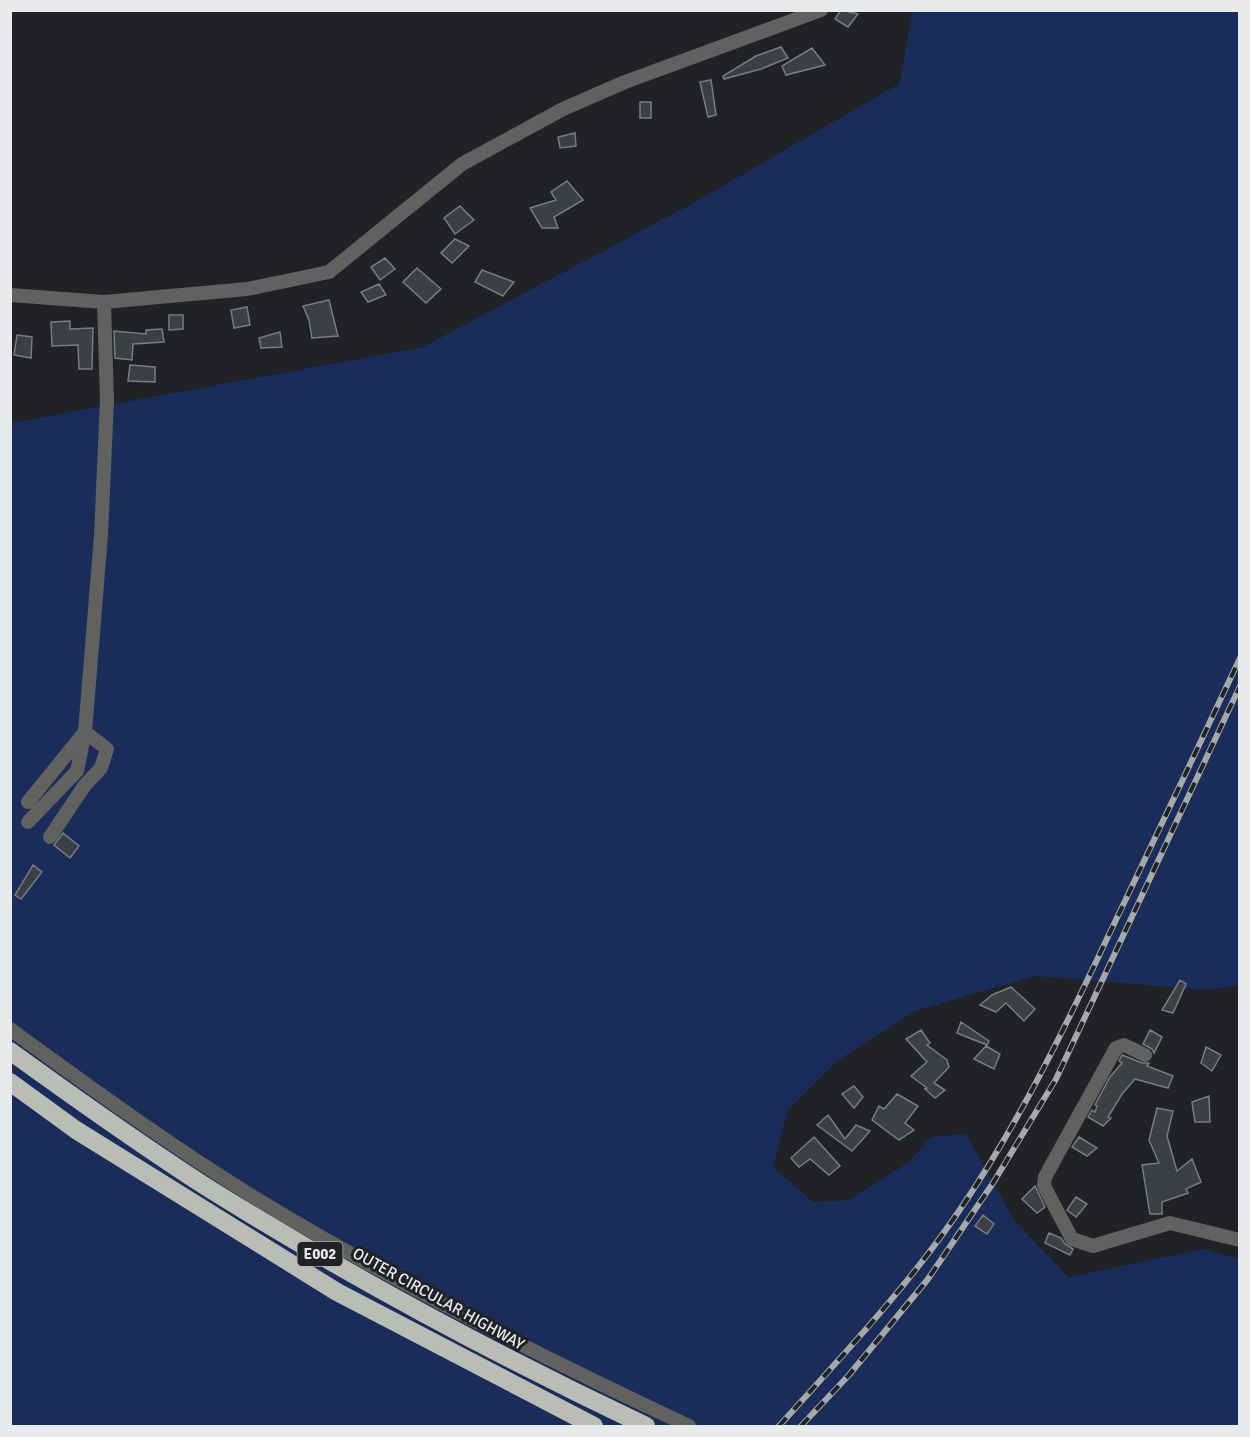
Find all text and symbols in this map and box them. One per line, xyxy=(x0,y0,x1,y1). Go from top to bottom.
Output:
road number: E002 xyxy=(298,1242,342,1266)
street label: OUTER CIRCULAR HIGHWAY xyxy=(349,1243,528,1354)

